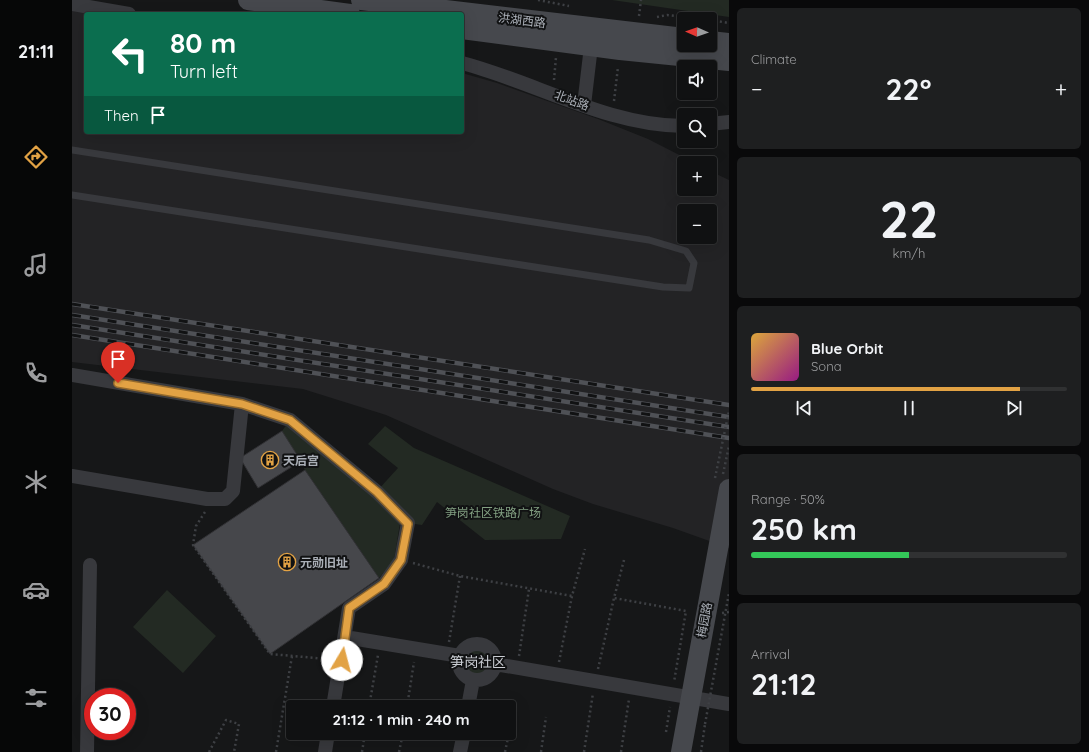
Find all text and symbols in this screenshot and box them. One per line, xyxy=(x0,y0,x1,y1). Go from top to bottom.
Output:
street label: 洪湖西路 xyxy=(497,10,547,30)
north arrow xyxy=(677,12,717,52)
map controls xyxy=(677,12,717,244)
text: 80 m xyxy=(170,25,236,60)
icon: left xyxy=(104,28,156,80)
text: 21:11 xyxy=(18,40,54,63)
text: Climate xyxy=(751,51,797,67)
text: Turn left xyxy=(170,60,238,83)
button: sound xyxy=(677,60,717,100)
text: 22° xyxy=(886,70,931,108)
text: − xyxy=(751,75,762,103)
text: + xyxy=(1055,75,1067,103)
street label: 北站路 xyxy=(553,87,591,113)
icon: arrive xyxy=(147,104,169,126)
text: Then xyxy=(104,106,139,125)
button: search xyxy=(677,108,717,148)
icon: directions xyxy=(22,143,50,171)
button: + xyxy=(677,156,717,196)
text: 22 xyxy=(879,186,939,251)
button: − xyxy=(677,204,717,244)
text: km/h xyxy=(893,245,925,261)
icon: music xyxy=(22,251,50,279)
text: Blue Orbit xyxy=(811,339,884,358)
pin xyxy=(101,342,135,383)
icon: arrive xyxy=(107,348,129,370)
text: Sona xyxy=(811,358,842,374)
icon: phone xyxy=(22,359,50,387)
icon: previous xyxy=(793,397,815,419)
icon: pause xyxy=(898,397,920,419)
icon: next xyxy=(1003,397,1025,419)
building icon: 天后宫 xyxy=(260,450,280,470)
place label: 天后宫 xyxy=(283,453,319,468)
icon: climate xyxy=(22,468,50,496)
text: Range · 50% xyxy=(751,491,825,507)
park label: 笋岗社区铁路广场 xyxy=(445,505,541,520)
text: 250 km xyxy=(751,510,857,548)
building icon: 元勋旧址 xyxy=(277,552,297,572)
place label: 元勋旧址 xyxy=(300,555,348,570)
icon: car xyxy=(22,576,50,604)
street label: 梅园路 xyxy=(693,601,715,639)
position arrow xyxy=(321,639,363,681)
text: Arrival xyxy=(751,646,790,662)
district label: 笋岗社区 xyxy=(450,653,506,671)
text: 21:12 xyxy=(751,665,817,703)
icon: filters xyxy=(22,684,50,712)
speed limit sign: 30 xyxy=(84,688,136,740)
text: 21:12 · 1 min · 240 m xyxy=(332,710,470,729)

